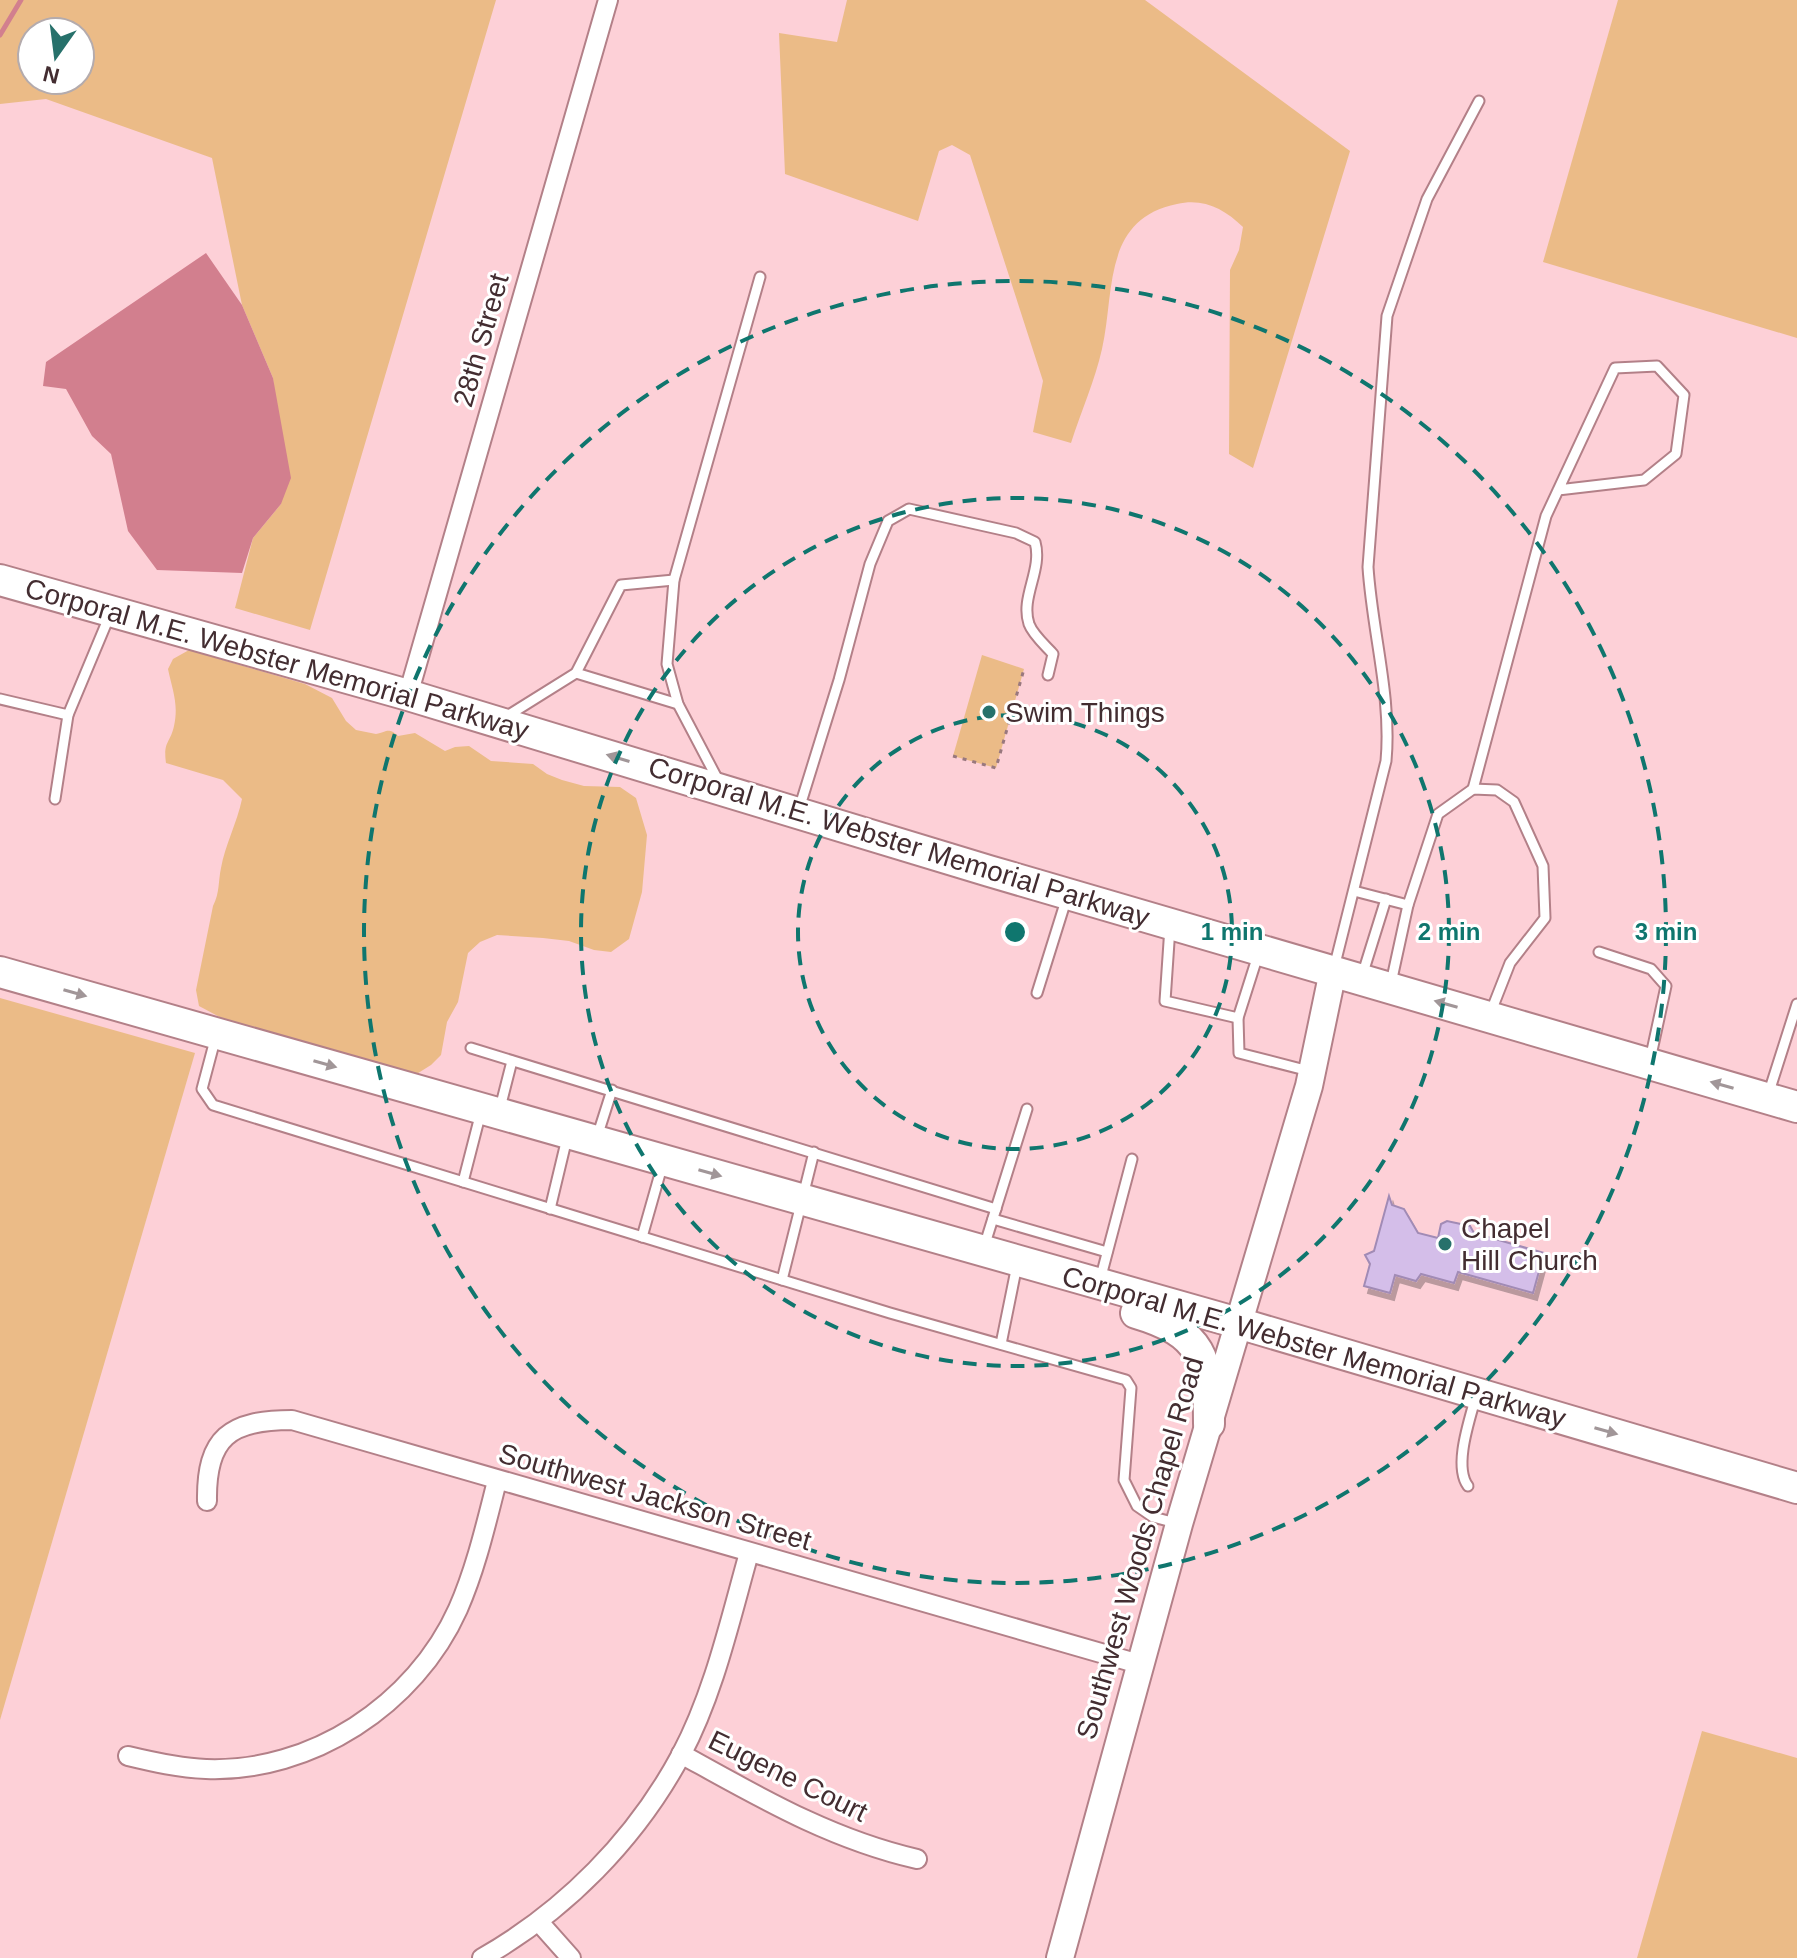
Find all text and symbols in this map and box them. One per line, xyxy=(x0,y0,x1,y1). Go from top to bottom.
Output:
north arrow xyxy=(16,16,96,96)
text: N xyxy=(41,61,62,89)
street label: 28th Street xyxy=(447,270,515,410)
street label: Corporal M.E. Webster Memorial Parkway xyxy=(22,572,532,746)
place label: Swim Things xyxy=(1005,697,1165,728)
marker: Swim Things xyxy=(980,703,998,721)
one-way arrow xyxy=(605,751,629,764)
street label: Corporal M.E. Webster Memorial Parkway xyxy=(645,751,1153,933)
centre of rings xyxy=(1001,918,1029,946)
text: 1 min xyxy=(1201,918,1263,945)
text: 2 min xyxy=(1418,918,1480,945)
text: 3 min xyxy=(1635,918,1697,945)
one-way arrow xyxy=(64,987,88,1000)
one-way arrow xyxy=(1433,997,1457,1010)
one-way arrow xyxy=(314,1058,338,1071)
one-way arrow xyxy=(1710,1078,1734,1091)
one-way arrow xyxy=(697,1168,722,1180)
place label: Chapel Hill Church xyxy=(1461,1213,1598,1276)
marker: Chapel Hill Church xyxy=(1436,1235,1454,1253)
street label: Corporal M.E. Webster Memorial Parkway xyxy=(1059,1260,1569,1434)
street label: Southwest Woods Chapel Road xyxy=(1070,1353,1210,1743)
one-way arrow xyxy=(1594,1425,1618,1438)
street label: Southwest Jackson Street xyxy=(495,1437,815,1557)
street label: Eugene Court xyxy=(704,1724,873,1828)

